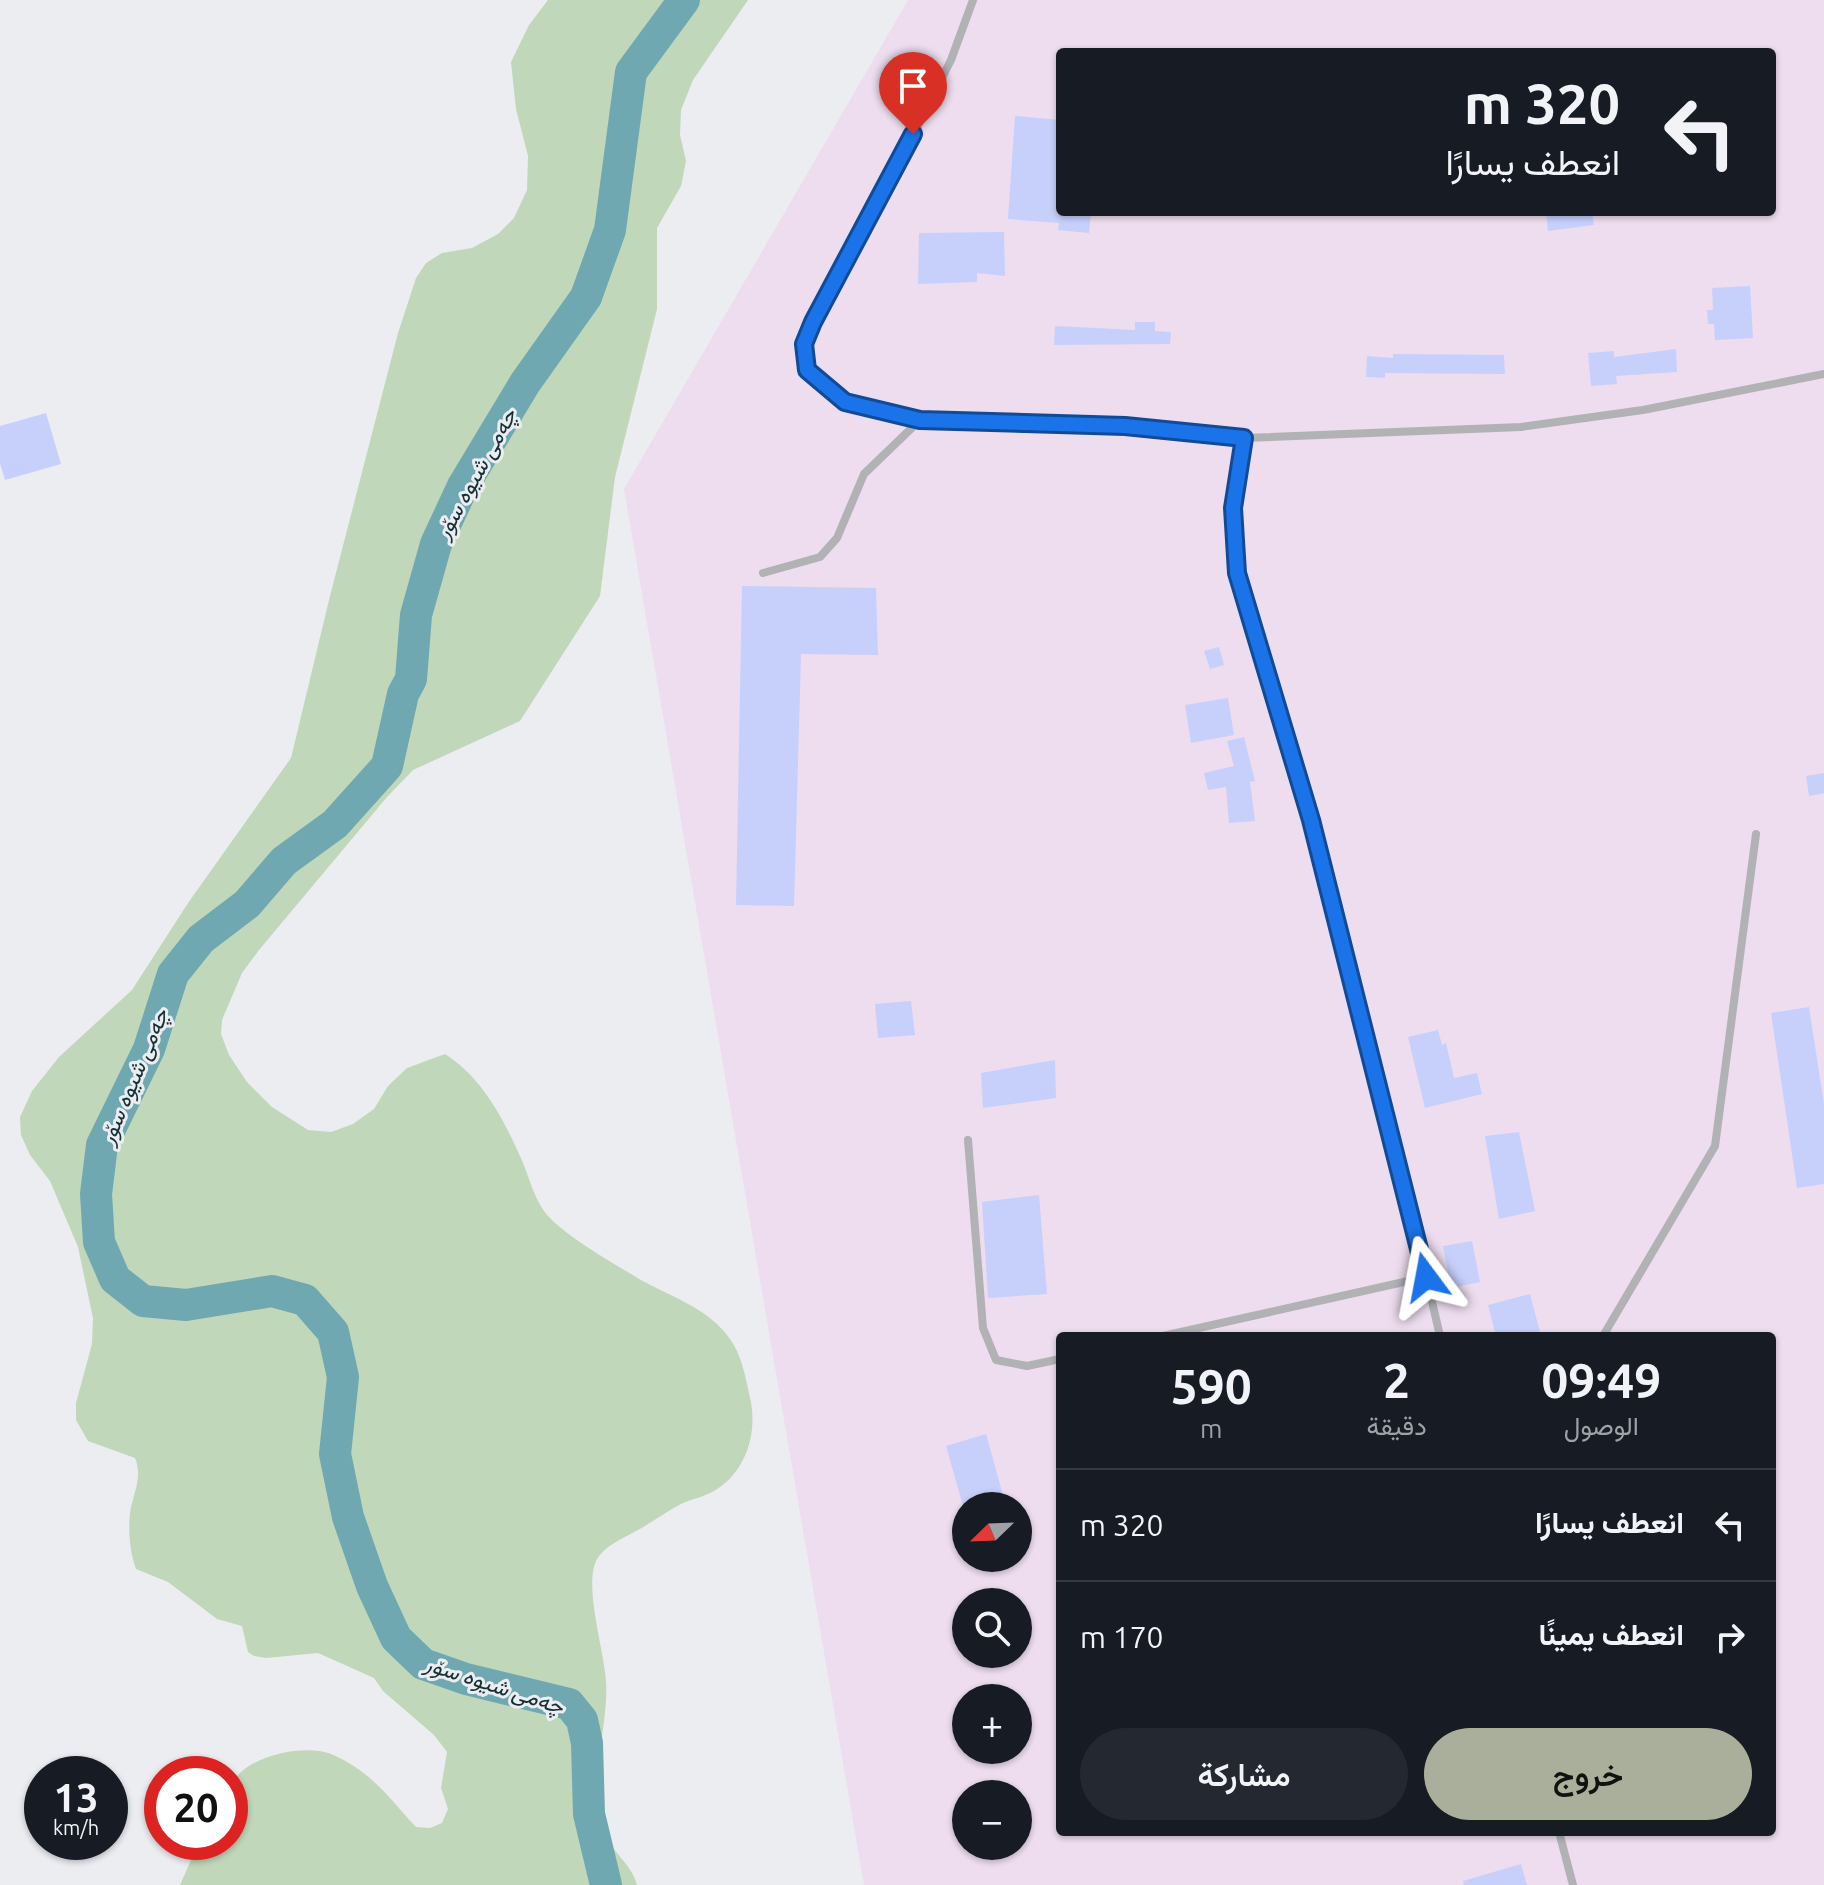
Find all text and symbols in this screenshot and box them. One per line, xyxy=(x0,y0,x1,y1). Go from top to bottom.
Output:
pin xyxy=(879,52,947,134)
icon: arrive xyxy=(891,64,935,108)
text: 320 m xyxy=(1464,72,1620,135)
icon: left xyxy=(1648,80,1752,184)
text: انعطف يسارًا xyxy=(1446,141,1620,182)
water label: چەمی شیوە سۆر xyxy=(428,403,524,545)
water label: چەمی شیوە سۆر xyxy=(93,1004,176,1150)
position arrow xyxy=(1384,1235,1468,1319)
text: 2 xyxy=(1383,1353,1410,1407)
text: 09:49 xyxy=(1541,1353,1661,1407)
text: 590 xyxy=(1171,1359,1252,1413)
text: دقيقة xyxy=(1366,1411,1427,1440)
text: الوصول xyxy=(1564,1411,1639,1440)
text: m xyxy=(1200,1414,1222,1443)
north arrow xyxy=(952,1492,1032,1572)
map controls xyxy=(952,1492,1032,1860)
icon: left xyxy=(1708,1503,1752,1547)
text: انعطف يسارًا xyxy=(1535,1505,1684,1539)
text: 320 m xyxy=(1080,1508,1164,1542)
button: search xyxy=(952,1588,1032,1668)
icon: right xyxy=(1708,1615,1752,1659)
text: انعطف يمينًا xyxy=(1539,1617,1684,1651)
text: 170 m xyxy=(1080,1620,1164,1654)
water label: چەمی شیوە سۆر xyxy=(420,1649,569,1721)
button: + xyxy=(952,1684,1032,1764)
button: مشاركة xyxy=(1080,1728,1408,1820)
button: خروج xyxy=(1424,1728,1752,1820)
speed limit sign: 20 xyxy=(144,1756,248,1860)
text: 13 xyxy=(53,1775,99,1820)
button: − xyxy=(952,1780,1032,1860)
text: km/h xyxy=(53,1816,99,1839)

